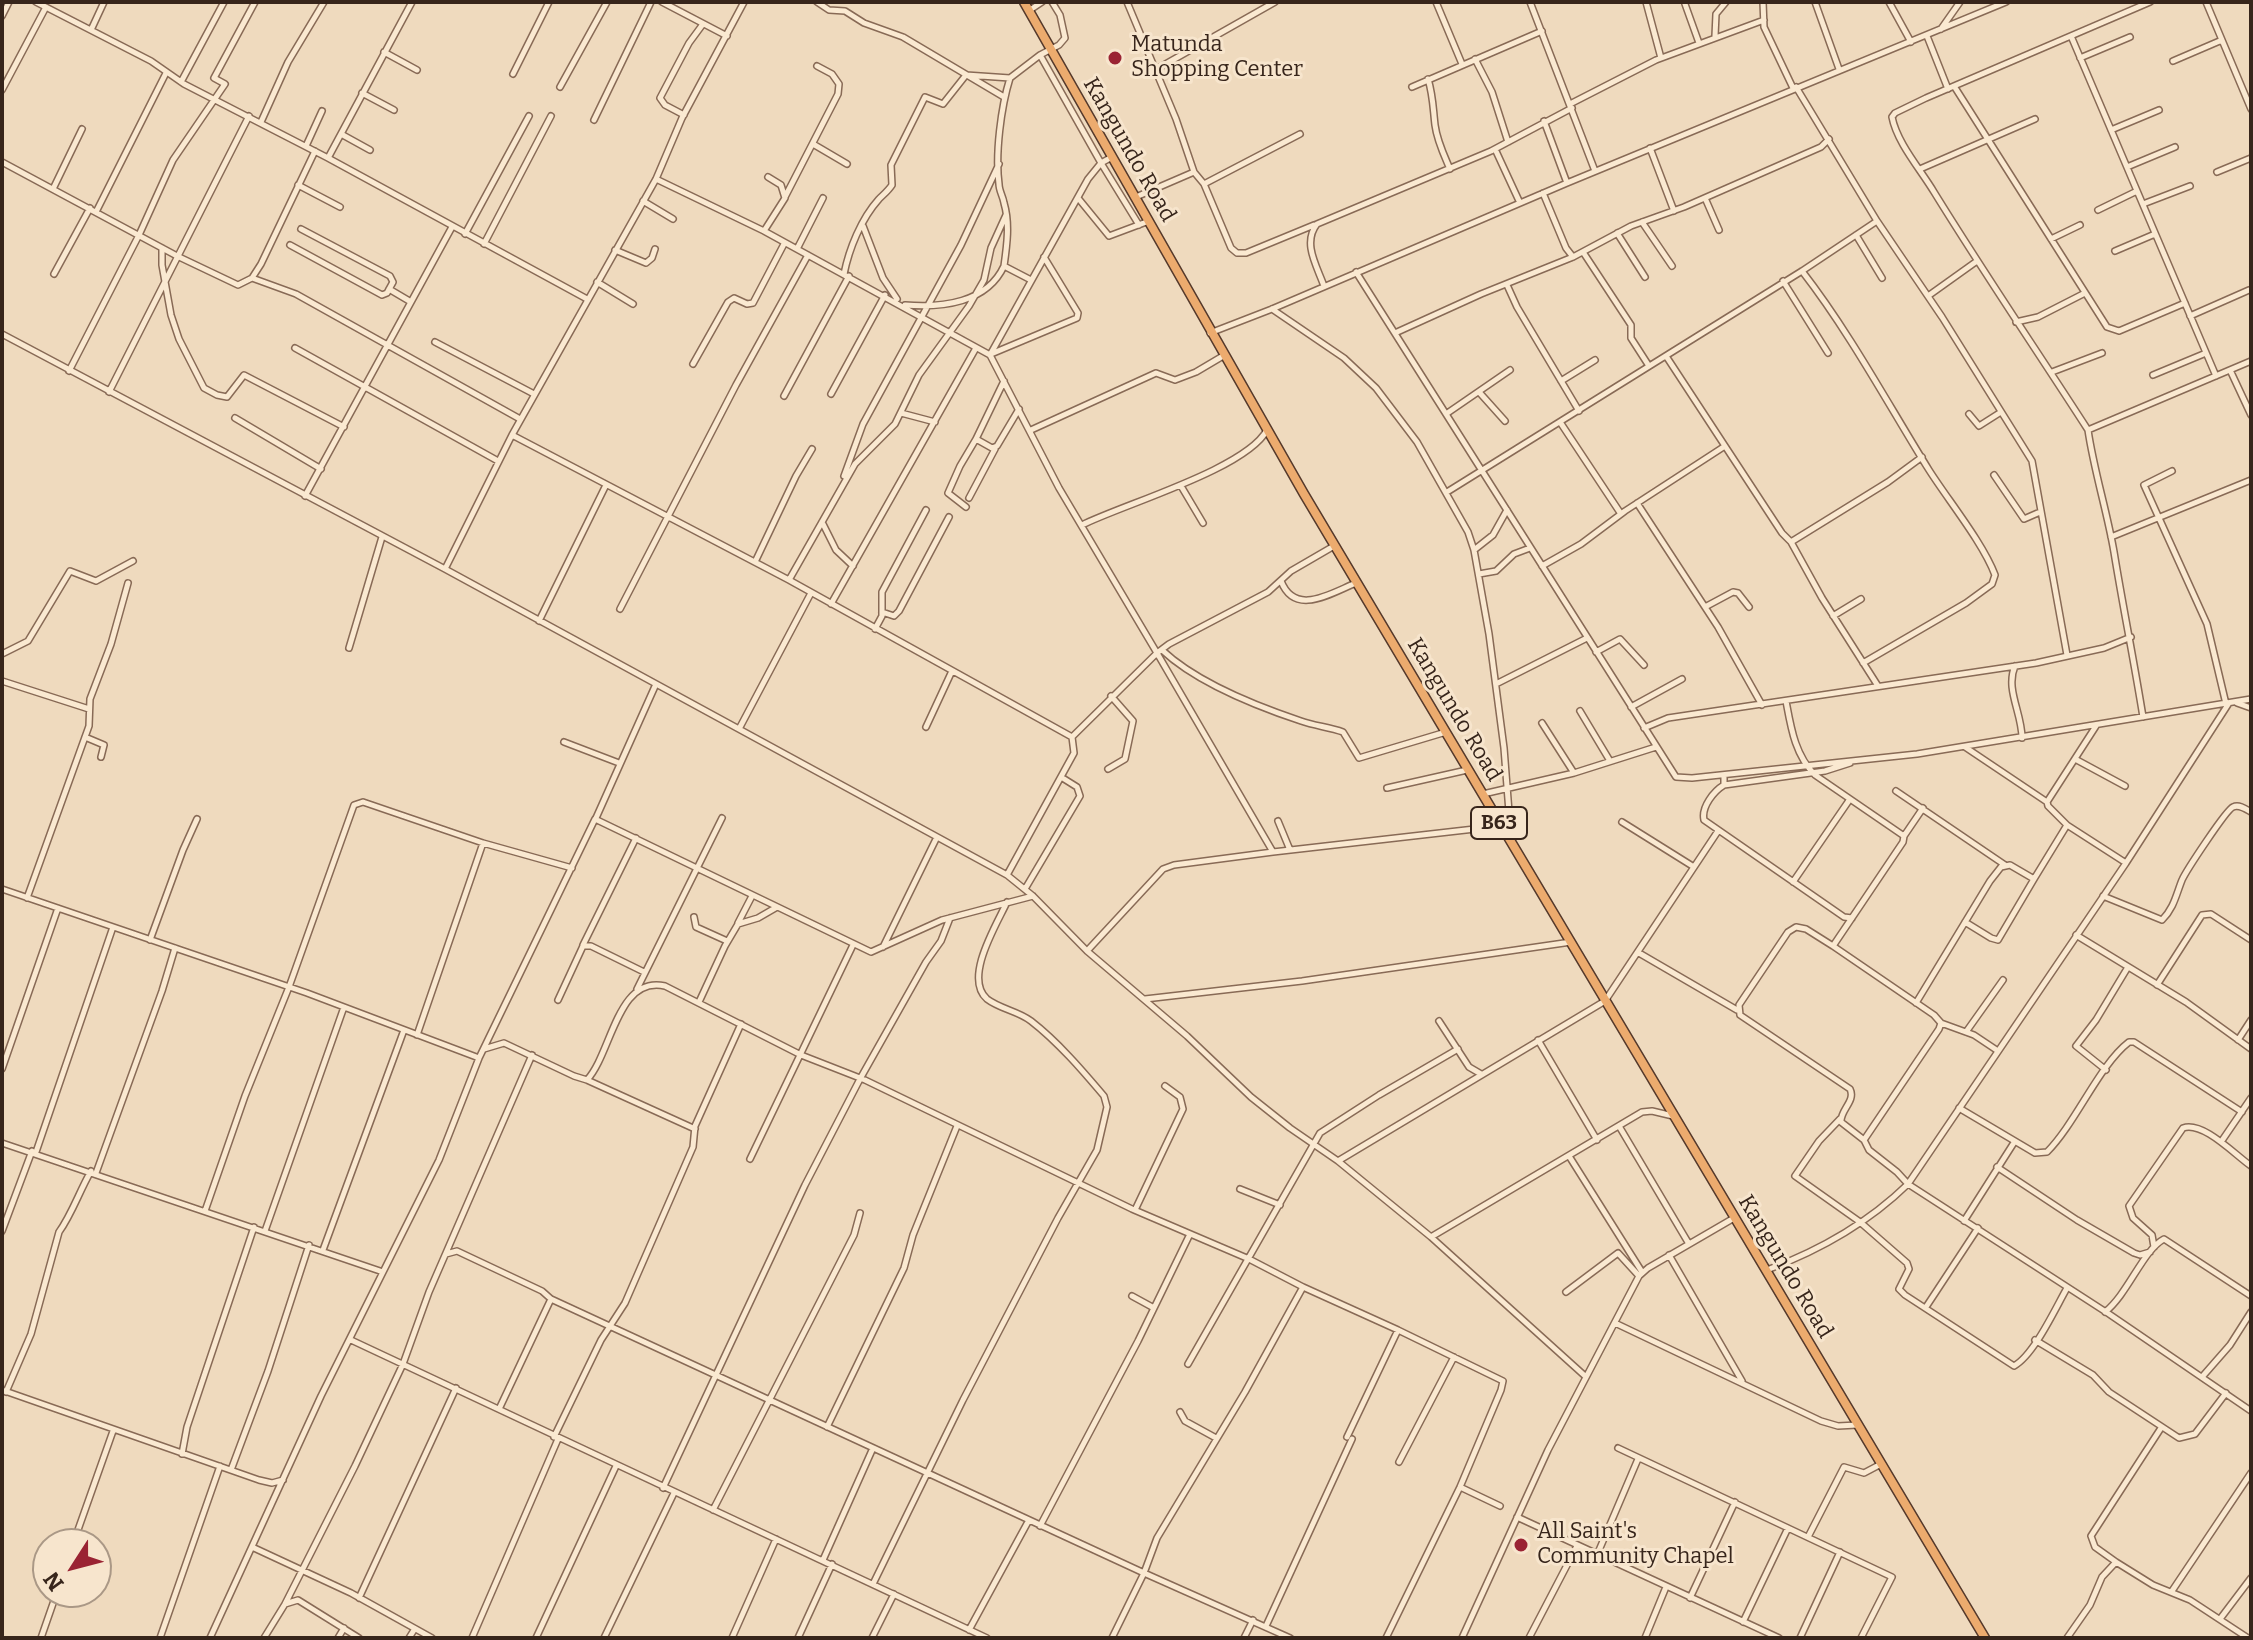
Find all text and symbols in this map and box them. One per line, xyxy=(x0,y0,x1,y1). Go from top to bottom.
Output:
place label: Matunda Shopping Center xyxy=(1131,32,1303,84)
marker: Matunda Shopping Center xyxy=(1106,49,1124,67)
street label: Kangundo Road xyxy=(1077,73,1181,227)
street label: Kangundo Road xyxy=(1401,634,1507,786)
road number: B63 xyxy=(1471,807,1527,839)
street label: Kangundo Road xyxy=(1732,1191,1838,1343)
place label: All Saint's Community Chapel xyxy=(1537,1519,1734,1570)
north arrow xyxy=(32,1528,112,1608)
marker: All Saint's Community Chapel xyxy=(1512,1536,1530,1554)
text: N xyxy=(38,1566,70,1596)

